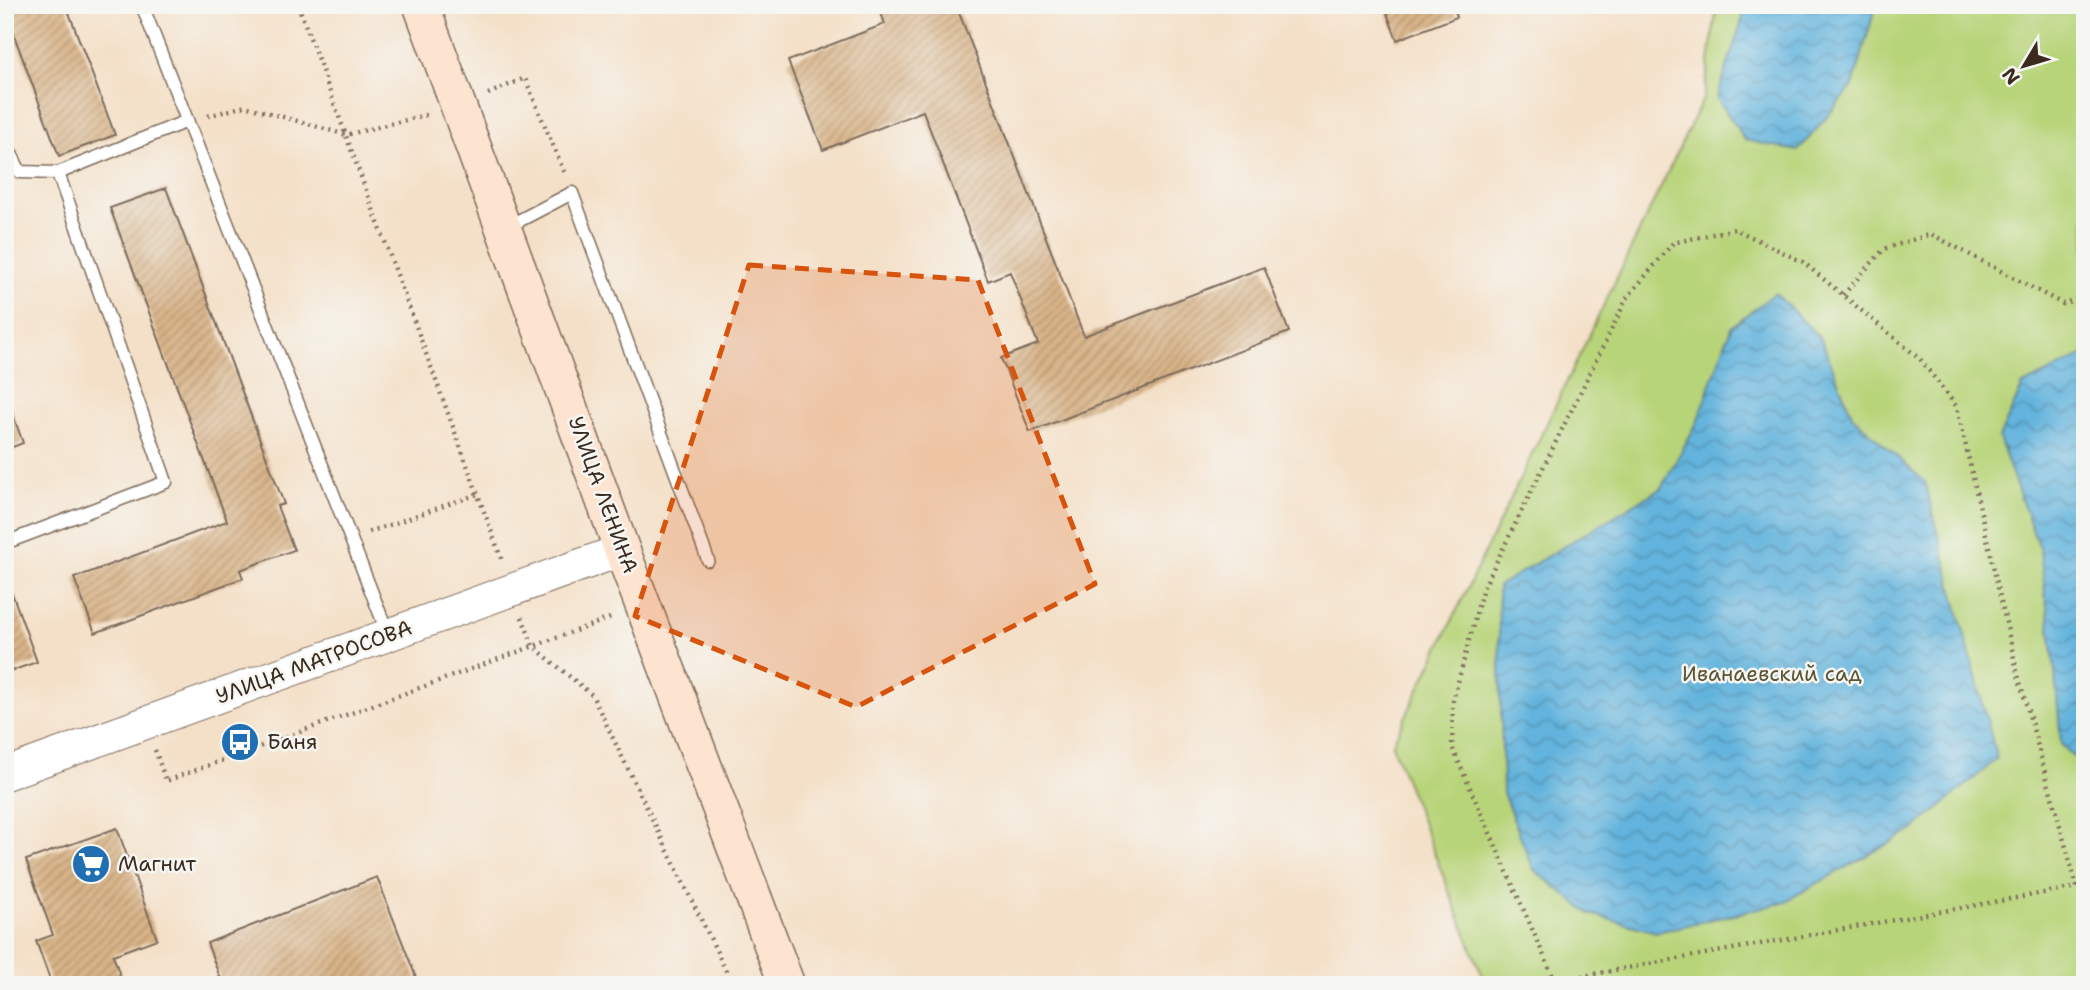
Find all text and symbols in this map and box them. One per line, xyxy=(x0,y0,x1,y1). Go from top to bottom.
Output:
north arrow xyxy=(1988,32,2058,102)
text: N xyxy=(1997,63,2025,90)
street label: УЛИЦА ЛЕНИНА xyxy=(562,413,644,577)
street label: УЛИЦА МАТРОСОВА xyxy=(212,613,416,711)
park label: Иванаевский сад xyxy=(1682,660,1862,688)
bus stop icon: Баня xyxy=(219,721,261,763)
place label: Баня xyxy=(267,728,317,756)
supermarket icon: Магнит xyxy=(70,843,112,885)
place label: Магнит xyxy=(118,850,197,878)

